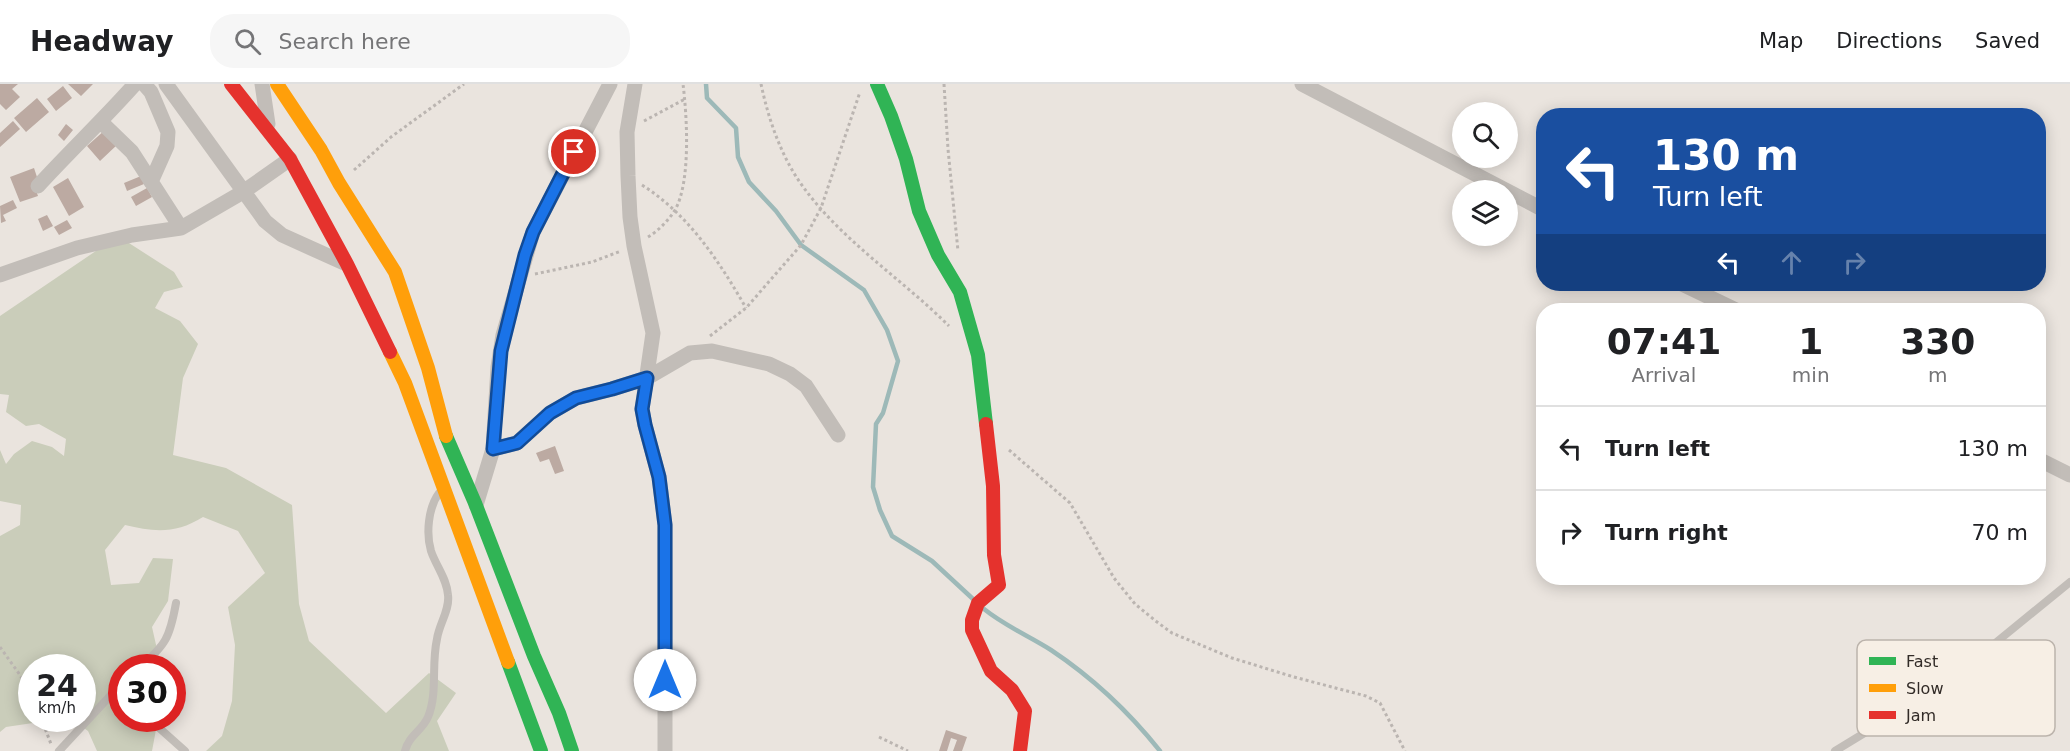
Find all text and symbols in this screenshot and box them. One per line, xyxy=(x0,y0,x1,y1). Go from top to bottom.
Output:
search box xyxy=(210,14,630,68)
text: Headway xyxy=(30,25,174,58)
icon: search xyxy=(231,25,264,58)
text: Search here xyxy=(279,29,411,54)
text: Map xyxy=(1759,29,1803,53)
text: Directions xyxy=(1836,29,1942,53)
text: Saved xyxy=(1975,29,2040,53)
map controls xyxy=(1452,102,1518,246)
button: search xyxy=(1452,102,1518,168)
pin xyxy=(548,126,599,177)
text: 130 m xyxy=(1653,131,1799,180)
icon: left xyxy=(1554,132,1632,210)
icon: arrive xyxy=(557,135,590,168)
button: layers xyxy=(1452,180,1518,246)
text: Turn left xyxy=(1653,181,1763,212)
icon: left xyxy=(1712,246,1745,279)
icon: ahead xyxy=(1775,246,1808,279)
icon: right xyxy=(1838,246,1871,279)
text: 07:41 xyxy=(1607,321,1721,362)
text: 1 xyxy=(1798,321,1823,362)
text: 330 xyxy=(1900,321,1975,362)
text: Arrival xyxy=(1631,363,1696,387)
text: min xyxy=(1792,363,1830,387)
text: m xyxy=(1928,363,1948,387)
icon: left xyxy=(1554,432,1587,465)
text: Turn left xyxy=(1605,436,1710,461)
text: 130 m xyxy=(1958,436,2028,461)
icon: right xyxy=(1554,516,1587,549)
text: Turn right xyxy=(1605,520,1728,545)
text: 70 m xyxy=(1972,520,2028,545)
legend xyxy=(1857,640,2055,736)
position arrow xyxy=(633,648,697,712)
text: Fast xyxy=(1906,652,1938,671)
speed limit sign: 30 xyxy=(108,654,186,732)
text: 24 xyxy=(36,668,78,703)
text: Slow xyxy=(1906,679,1943,698)
text: km/h xyxy=(38,699,76,717)
text: Jam xyxy=(1905,706,1936,725)

